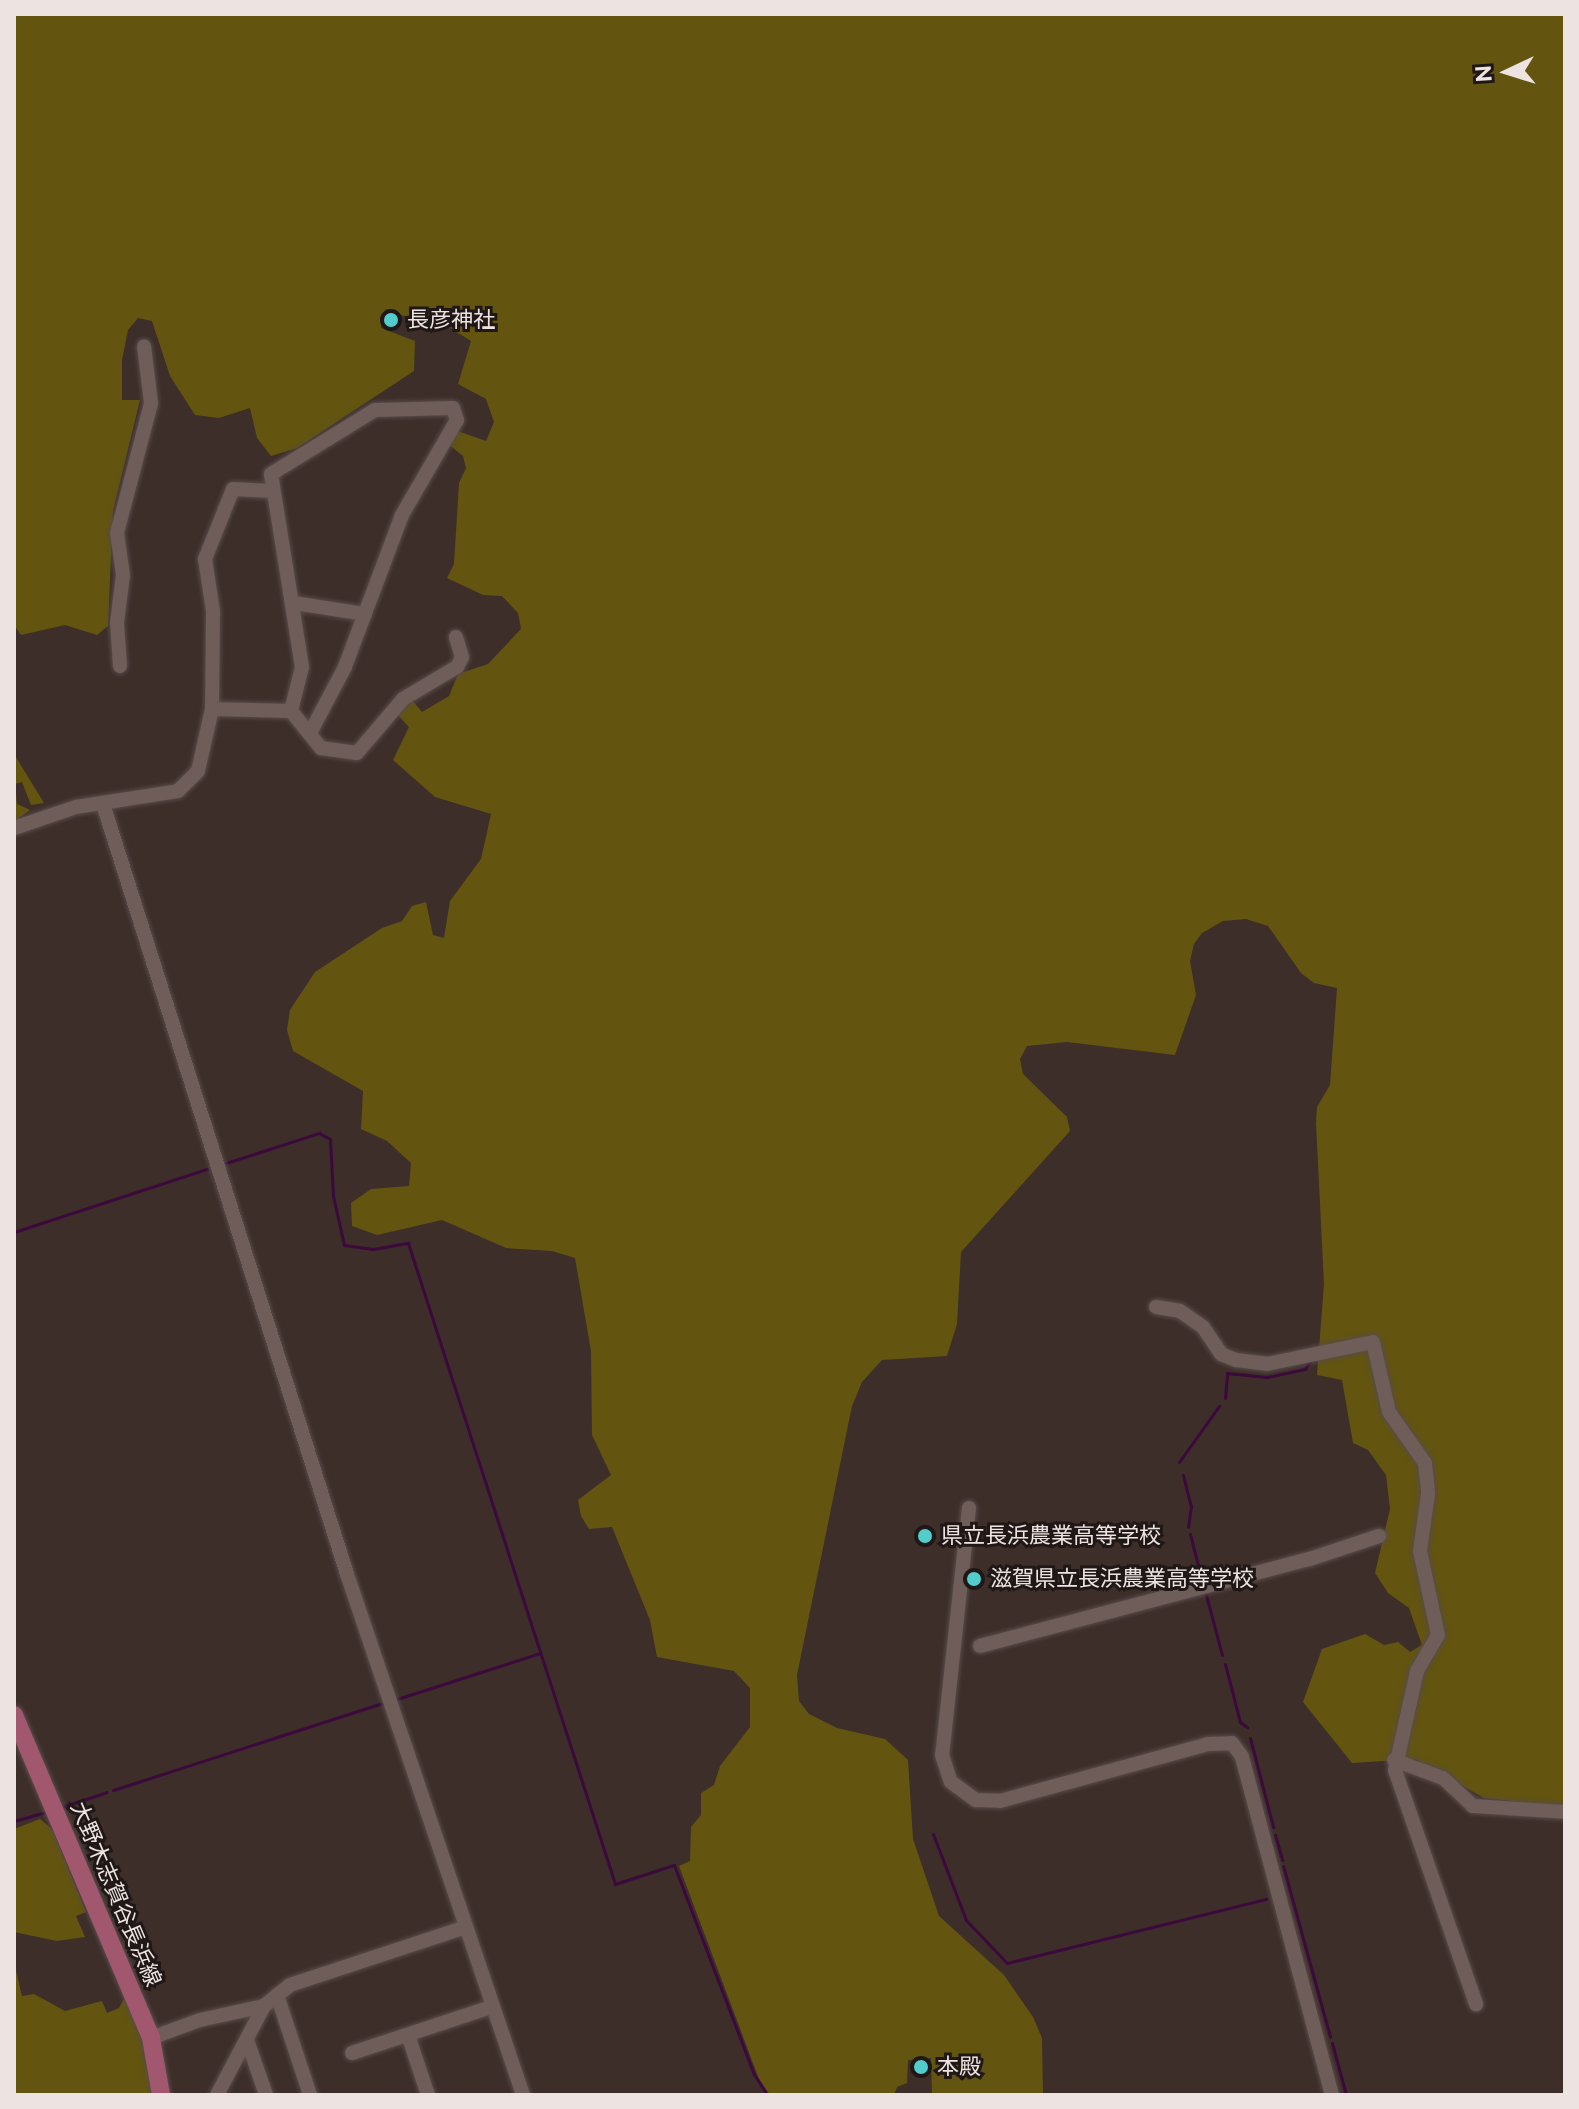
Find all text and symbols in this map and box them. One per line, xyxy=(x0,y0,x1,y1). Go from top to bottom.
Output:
north arrow xyxy=(1467,32,1547,112)
text: N xyxy=(1470,64,1497,83)
place label: 長彦神社 xyxy=(407,307,495,333)
marker: 長彦神社 xyxy=(382,311,400,329)
place label: 県立長浜農業高等学校 xyxy=(941,1523,1161,1549)
marker: 県立長浜農業高等学校 xyxy=(916,1527,934,1545)
place label: 滋賀県立長浜農業高等学校 xyxy=(990,1566,1254,1592)
marker: 滋賀県立長浜農業高等学校 xyxy=(965,1570,983,1588)
street label: 大野木志賀谷長浜線 xyxy=(65,1798,167,1990)
place label: 本殿 xyxy=(937,2054,981,2080)
marker: 本殿 xyxy=(912,2058,930,2076)

